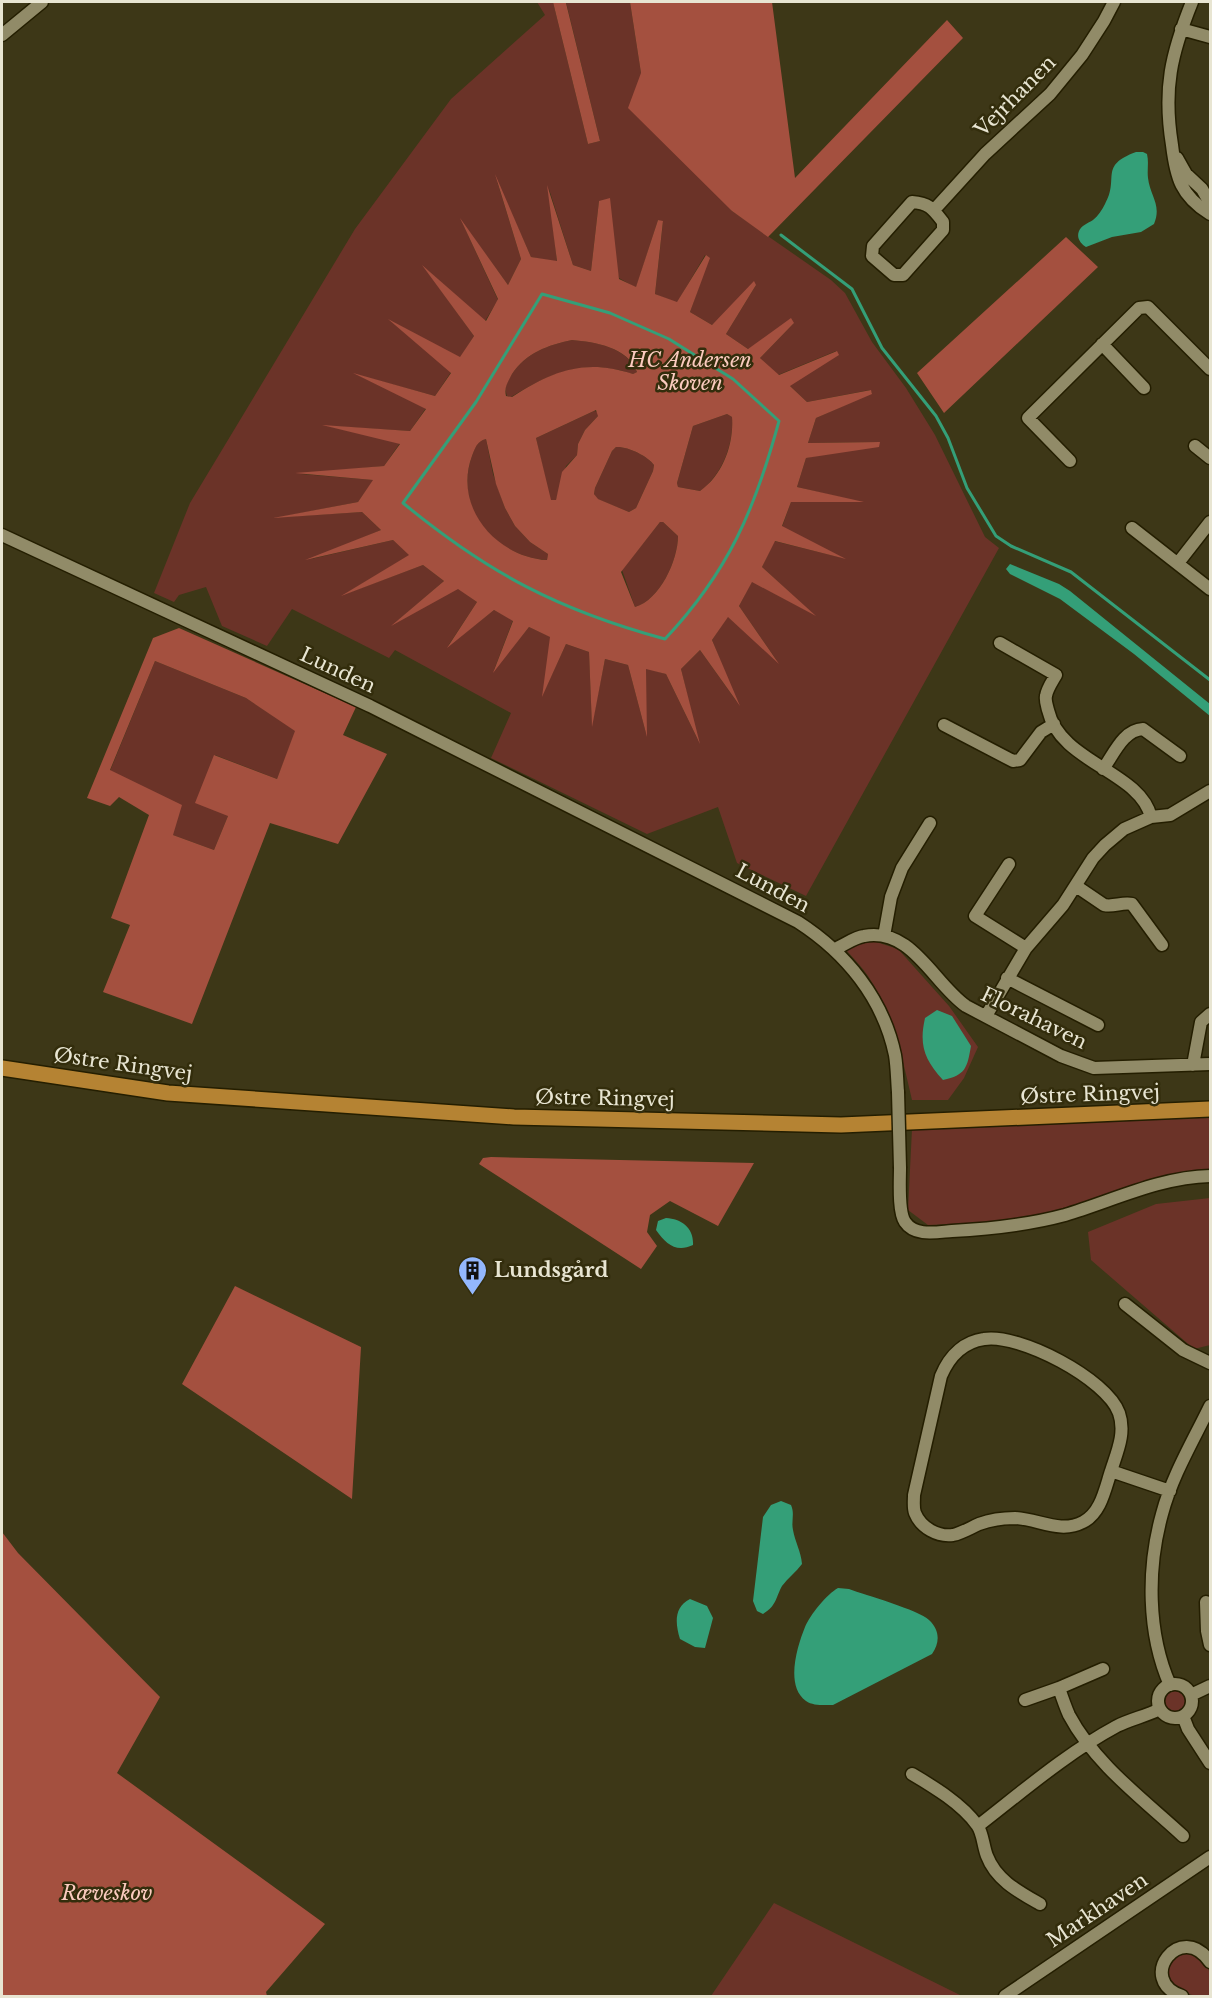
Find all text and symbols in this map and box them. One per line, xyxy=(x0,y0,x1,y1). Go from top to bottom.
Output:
street label: Vejrhanen xyxy=(969,50,1061,142)
park label: HC Andersen Skoven xyxy=(627,348,752,395)
street label: Lunden xyxy=(296,642,380,698)
street label: Lunden xyxy=(732,859,814,918)
street label: Florahaven xyxy=(977,982,1091,1054)
street label: Østre Ringvej xyxy=(52,1042,194,1086)
street label: Østre Ringvej xyxy=(1020,1080,1160,1108)
street label: Østre Ringvej xyxy=(535,1085,675,1111)
building icon: Lundsgård xyxy=(457,1254,489,1296)
place label: Lundsgård xyxy=(494,1258,608,1282)
street label: Markhaven xyxy=(1042,1867,1152,1952)
park label: Ræveskov xyxy=(61,1881,152,1905)

